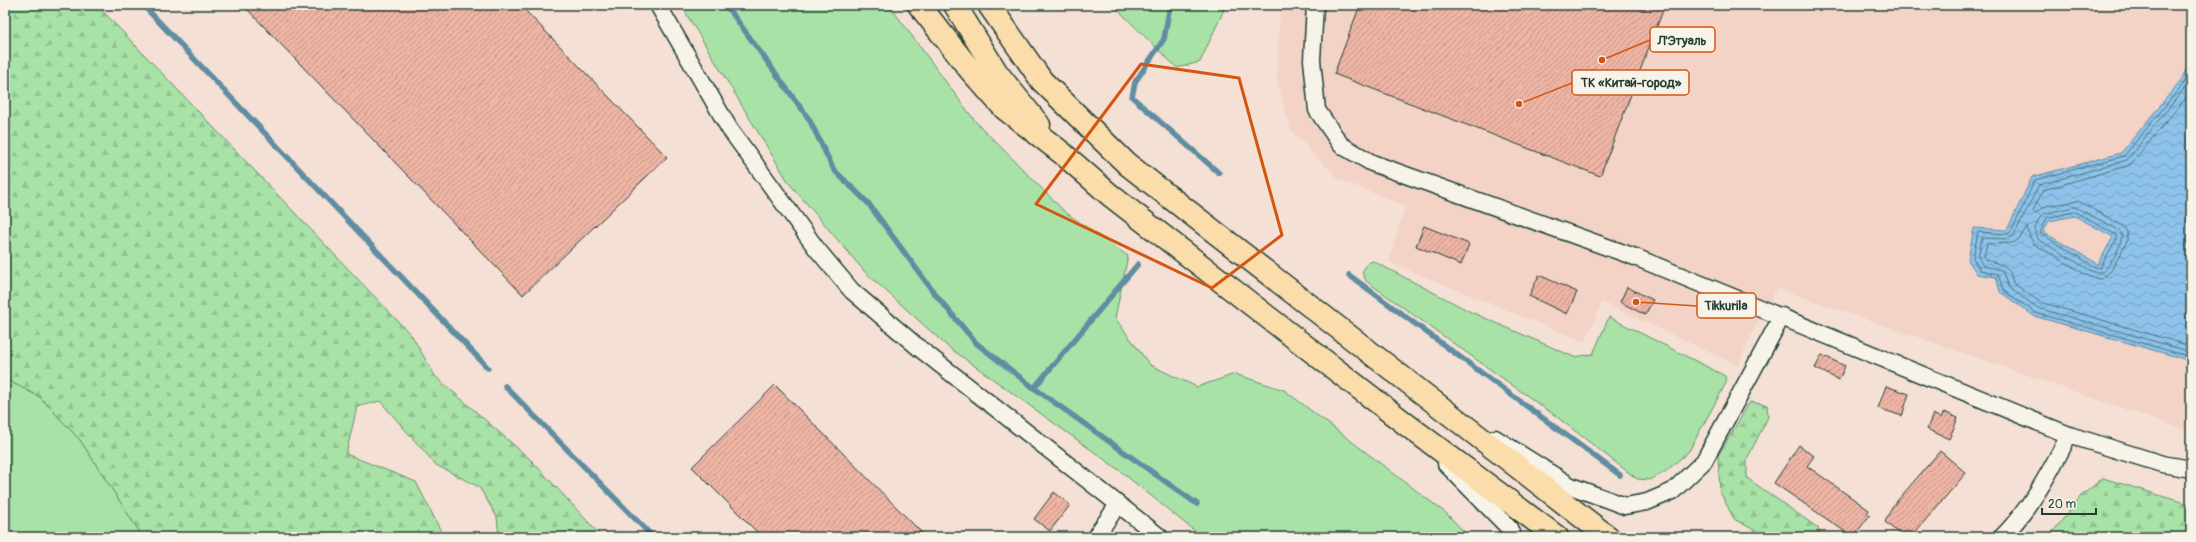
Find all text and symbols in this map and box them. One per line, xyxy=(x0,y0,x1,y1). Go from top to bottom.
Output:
callout: Л'Этуаль xyxy=(1650,27,1715,52)
text: Л'Этуаль xyxy=(1656,33,1707,49)
callout: ТК «Китай-город» xyxy=(1572,70,1689,95)
text: ТК «Китай-город» xyxy=(1580,75,1682,91)
callout: Tikkurila xyxy=(1697,293,1756,318)
text: Tikkurila xyxy=(1703,298,1748,314)
scale bar xyxy=(2042,490,2096,516)
text: 20 m xyxy=(2048,497,2077,512)

